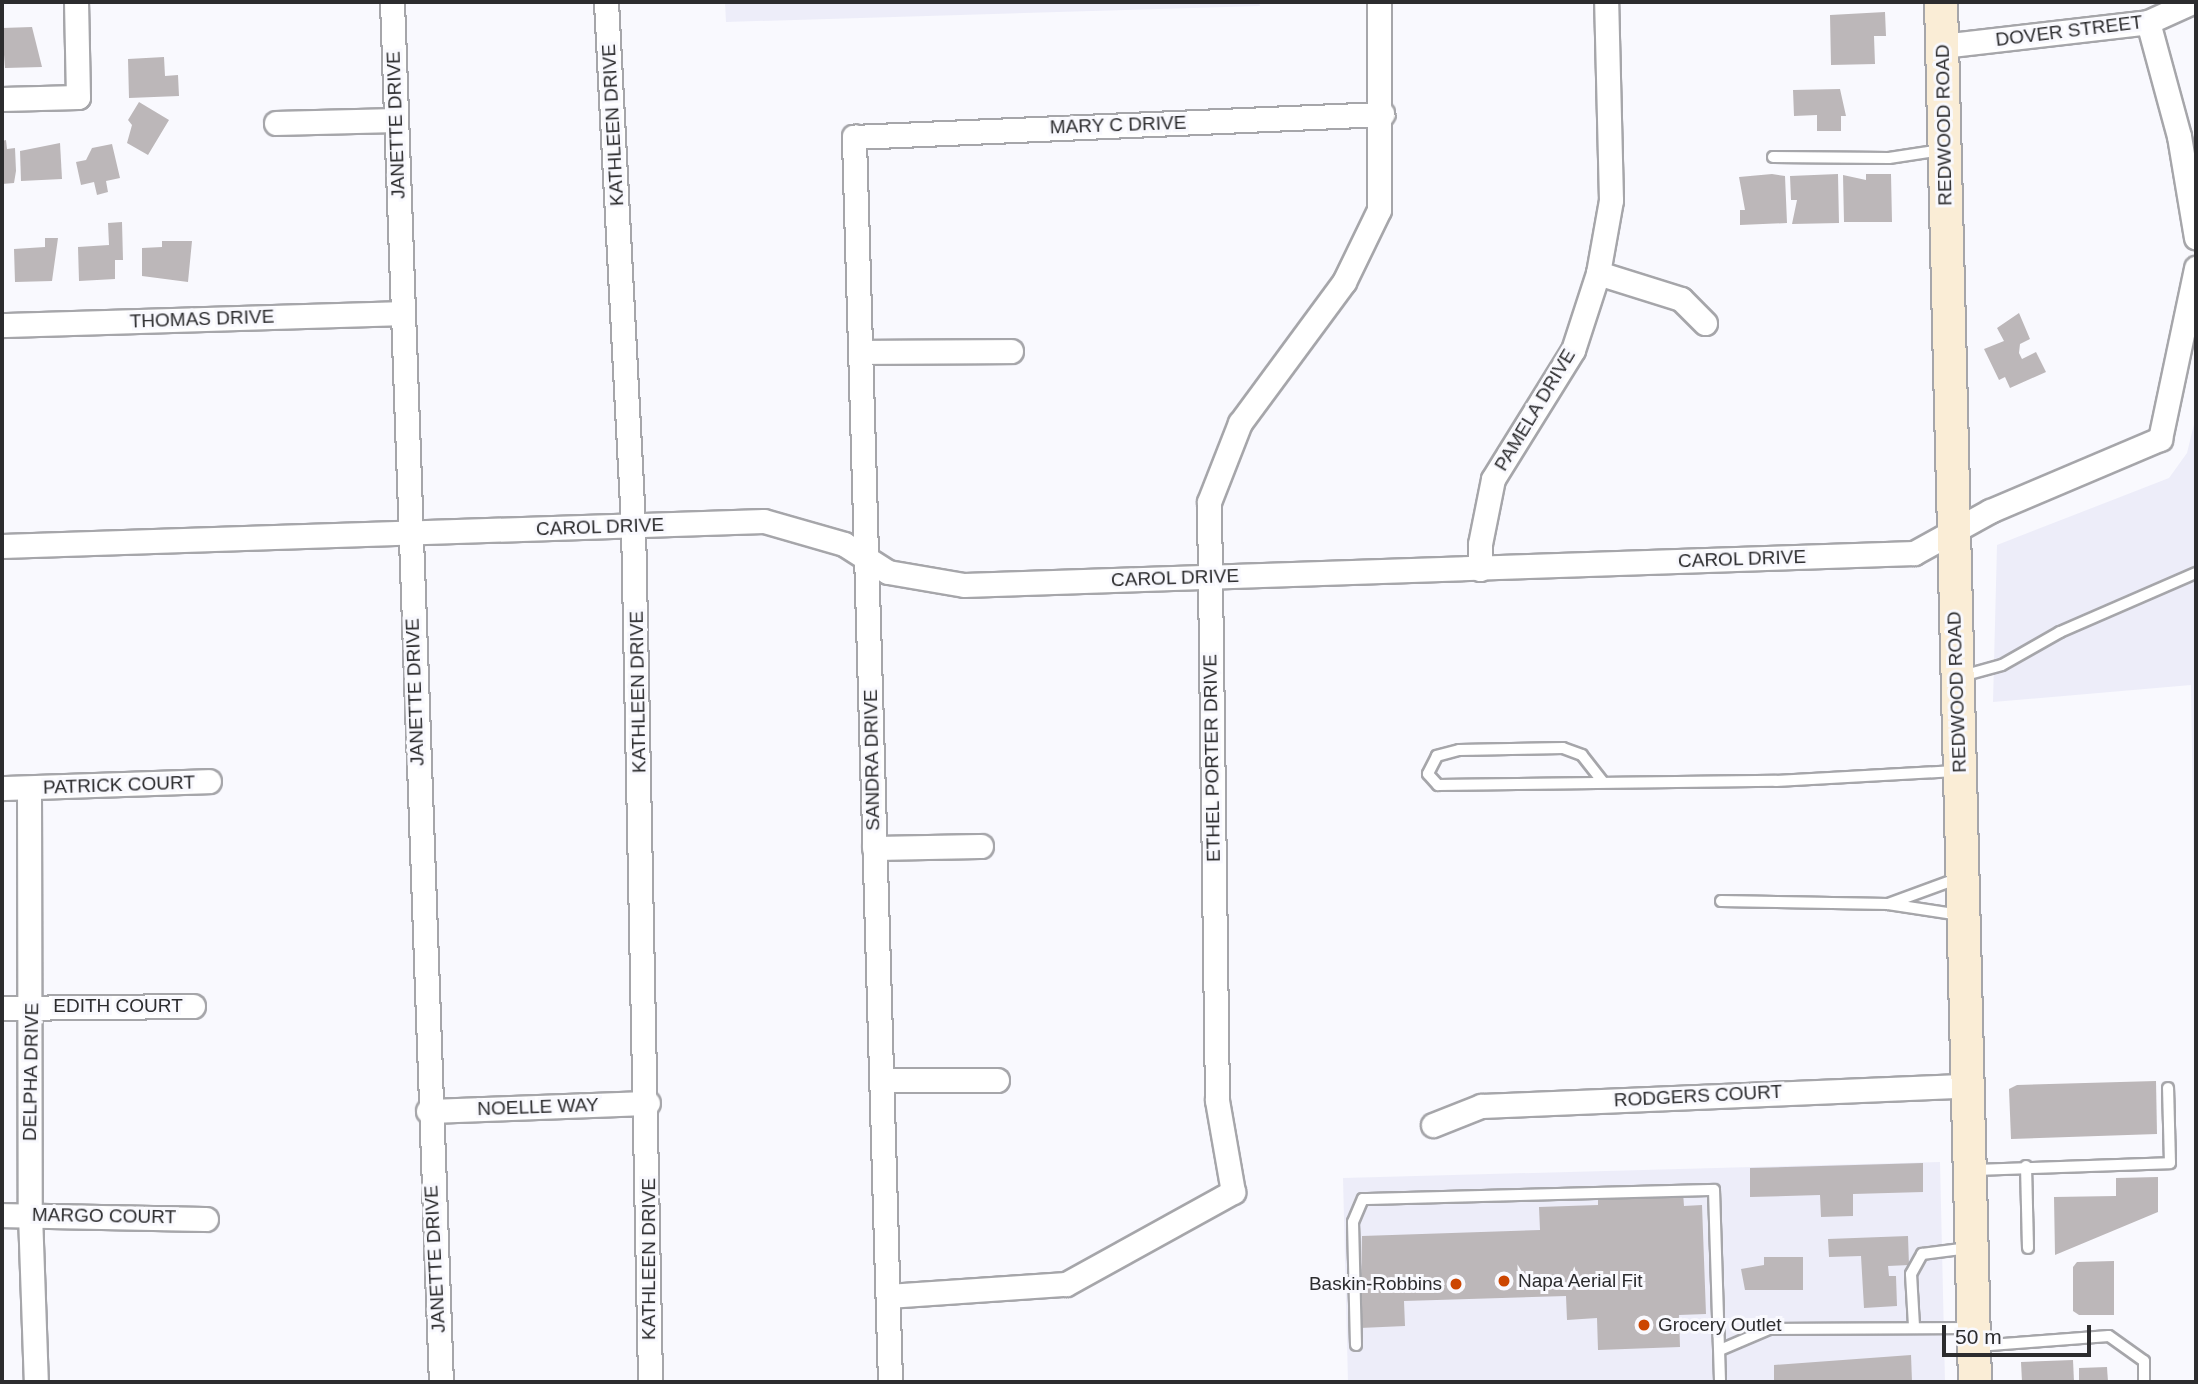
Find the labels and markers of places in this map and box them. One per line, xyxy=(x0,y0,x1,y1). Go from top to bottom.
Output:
place label: Napa Aerial Fit xyxy=(1518,1270,1644,1292)
place label: Baskin-Robbins xyxy=(1309,1273,1442,1295)
marker: Napa Aerial Fit xyxy=(1496,1273,1512,1289)
marker: Baskin-Robbins xyxy=(1448,1276,1464,1292)
place label: Grocery Outlet xyxy=(1658,1314,1782,1336)
marker: Grocery Outlet xyxy=(1636,1317,1652,1333)

